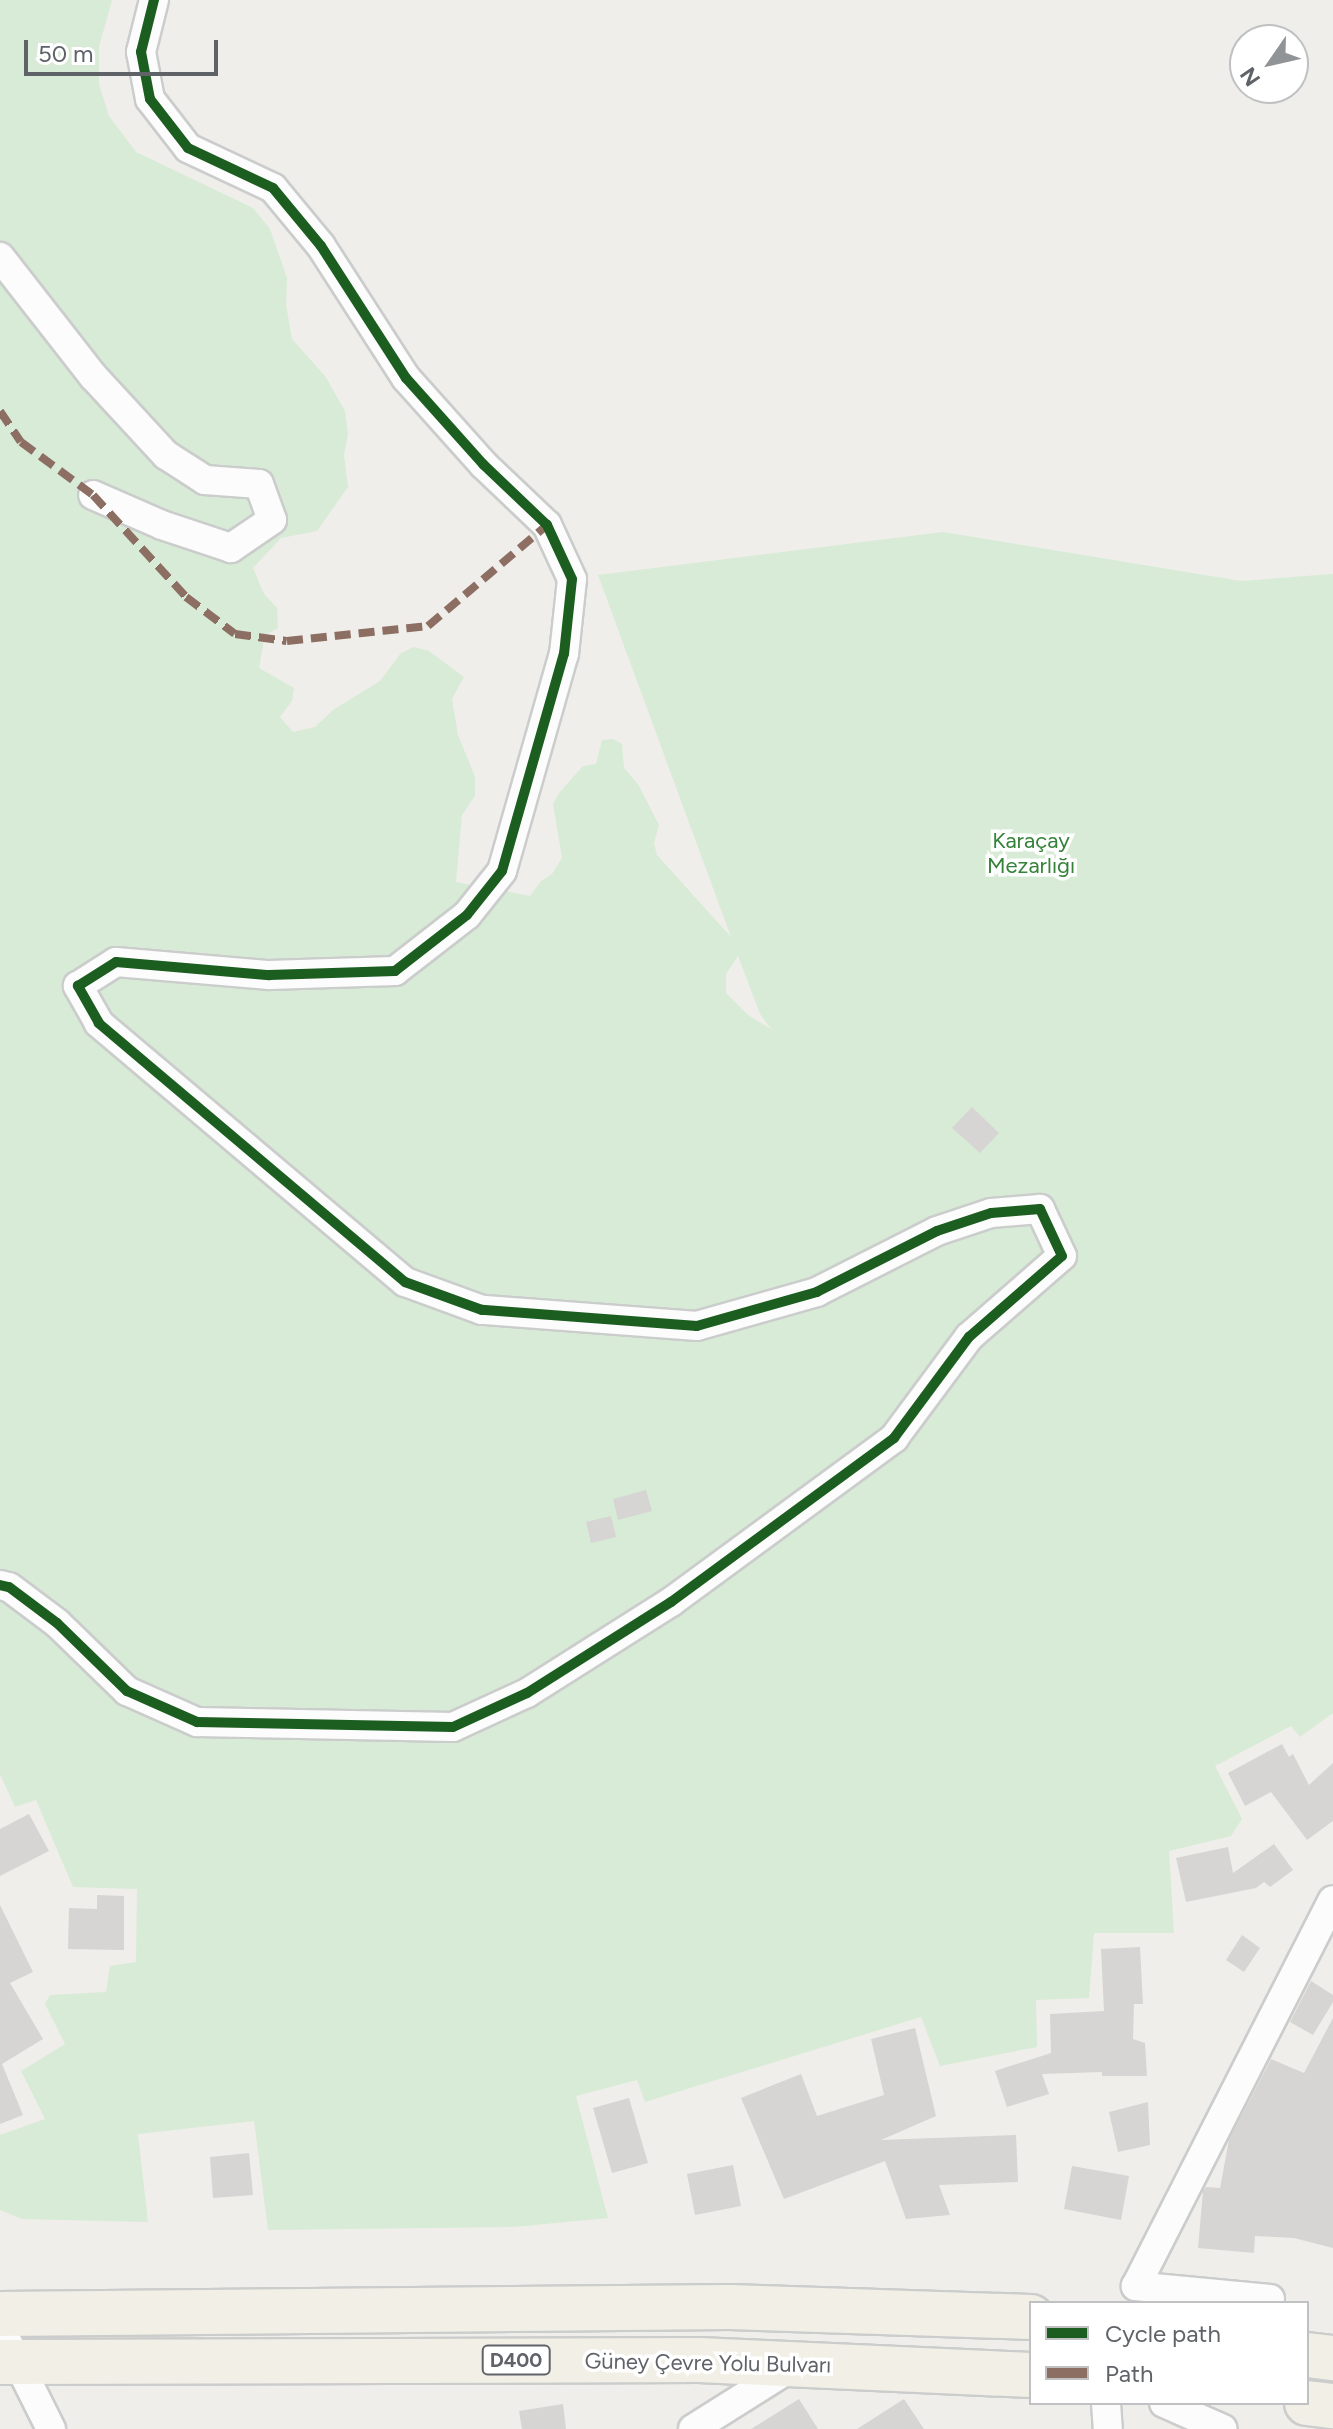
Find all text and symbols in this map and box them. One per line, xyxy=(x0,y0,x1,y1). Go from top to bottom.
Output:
scale bar xyxy=(28,24,222,74)
north arrow xyxy=(1229,24,1309,104)
text: 50 m xyxy=(38,39,94,68)
text: N xyxy=(1234,62,1266,91)
park label: Karaçay Mezarlığı xyxy=(987,827,1075,878)
legend xyxy=(1029,2301,1309,2405)
text: Cycle path xyxy=(1105,2319,1221,2348)
road number: D400 xyxy=(480,2344,552,2376)
street label: Güney Çevre Yolu Bulvarı xyxy=(584,2348,832,2378)
text: Path xyxy=(1105,2359,1153,2388)

